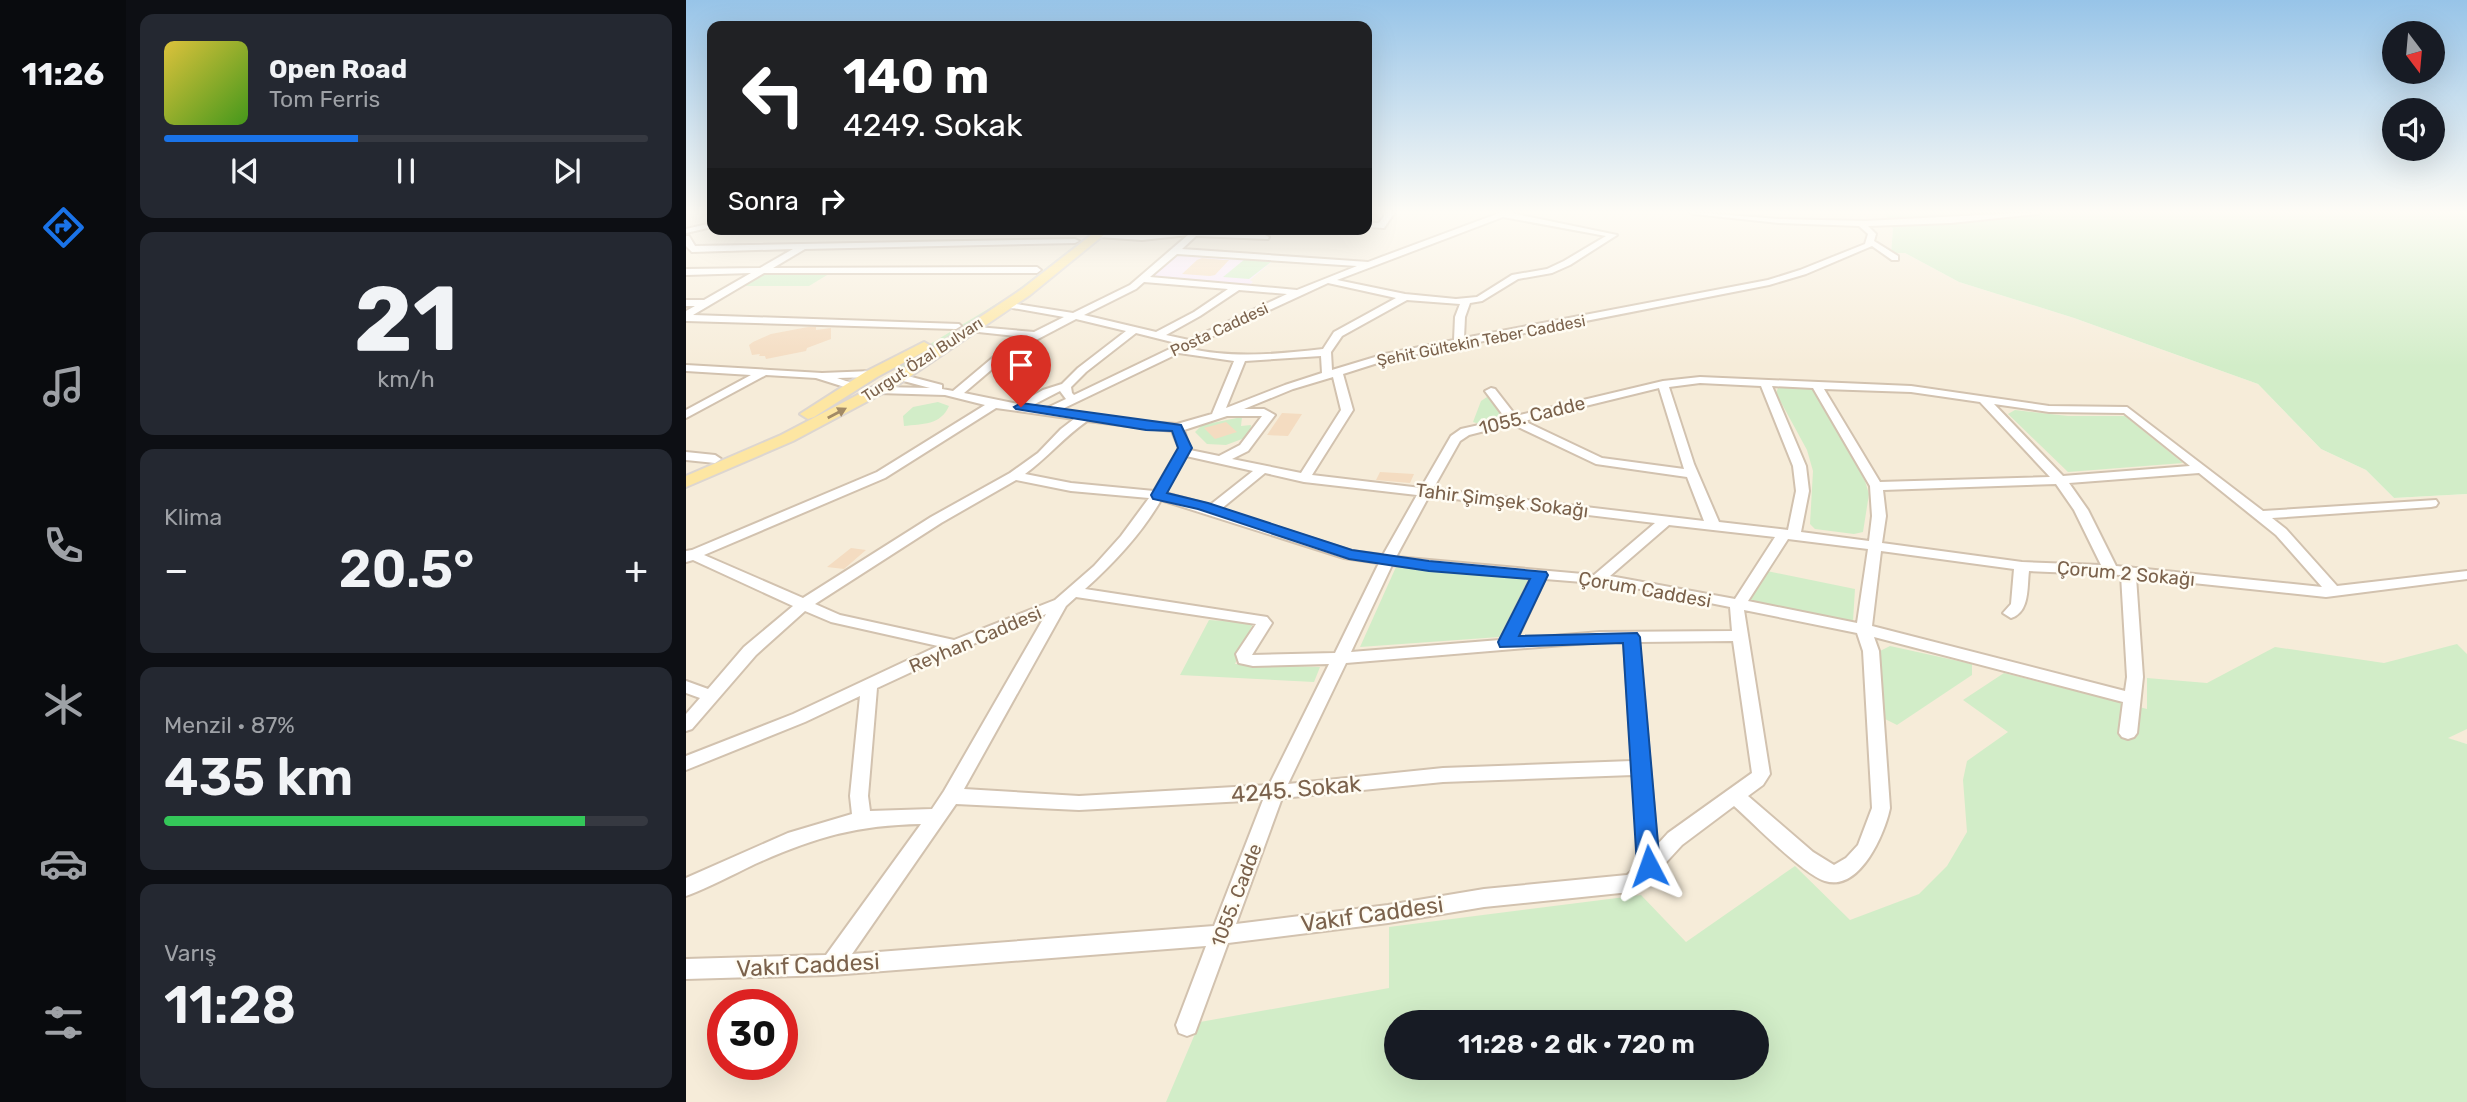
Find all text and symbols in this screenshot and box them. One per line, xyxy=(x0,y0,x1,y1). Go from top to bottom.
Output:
north arrow xyxy=(2382,21,2445,84)
map controls xyxy=(2382,21,2445,161)
text: 140 m xyxy=(843,47,989,105)
icon: left xyxy=(728,49,819,140)
text: Open Road xyxy=(269,54,407,85)
text: 11:26 xyxy=(22,55,104,93)
text: Tom Ferris xyxy=(269,85,380,113)
button: sound xyxy=(2382,98,2445,161)
text: 4249. Sokak xyxy=(843,106,1022,144)
icon: previous xyxy=(226,152,264,190)
icon: pause xyxy=(387,152,425,190)
icon: next xyxy=(548,152,586,190)
icon: right xyxy=(813,182,851,220)
text: Sonra xyxy=(728,186,799,217)
icon: directions xyxy=(39,203,88,252)
text: 21 xyxy=(354,265,458,373)
street label: Posta Caddesi xyxy=(1167,298,1271,360)
street label: Şehit Gültekin Teber Caddesi xyxy=(1375,311,1587,370)
street label: Turgut Özal Bulvarı xyxy=(858,313,986,406)
pin xyxy=(991,335,1051,407)
icon: arrive xyxy=(1002,346,1040,384)
icon: music xyxy=(39,362,88,411)
text: km/h xyxy=(377,365,435,393)
street label: 1055. Cadde xyxy=(1477,391,1588,440)
one-way arrow xyxy=(827,407,847,418)
street label: Tahir Şimşek Sokağı xyxy=(1414,478,1590,523)
text: Klima xyxy=(164,503,222,531)
icon: phone xyxy=(39,521,88,570)
text: 20.5° xyxy=(339,538,474,600)
text: − xyxy=(164,547,189,593)
text: + xyxy=(624,547,648,593)
street label: Çorum 2 Sokağı xyxy=(2056,556,2196,591)
street label: Çorum Caddesi xyxy=(1577,566,1713,612)
street label: Reyhan Caddesi xyxy=(905,601,1045,678)
icon: climate xyxy=(39,680,88,729)
text: Menzil · 87% xyxy=(164,711,295,739)
text: 435 km xyxy=(164,746,353,808)
street label: 4245. Sokak xyxy=(1230,769,1362,809)
position arrow xyxy=(1612,829,1686,903)
icon: car xyxy=(39,839,88,888)
street label: 1055. Cadde xyxy=(1206,840,1267,950)
street label: Vakıf Caddesi xyxy=(1299,890,1445,938)
text: Varış xyxy=(164,939,217,967)
street label: Vakıf Caddesi xyxy=(736,947,880,983)
text: 11:28 xyxy=(164,974,296,1036)
speed limit sign: 30 xyxy=(707,989,798,1080)
icon: filters xyxy=(39,998,88,1047)
text: 11:28 · 2 dk · 720 m xyxy=(1458,1029,1695,1060)

